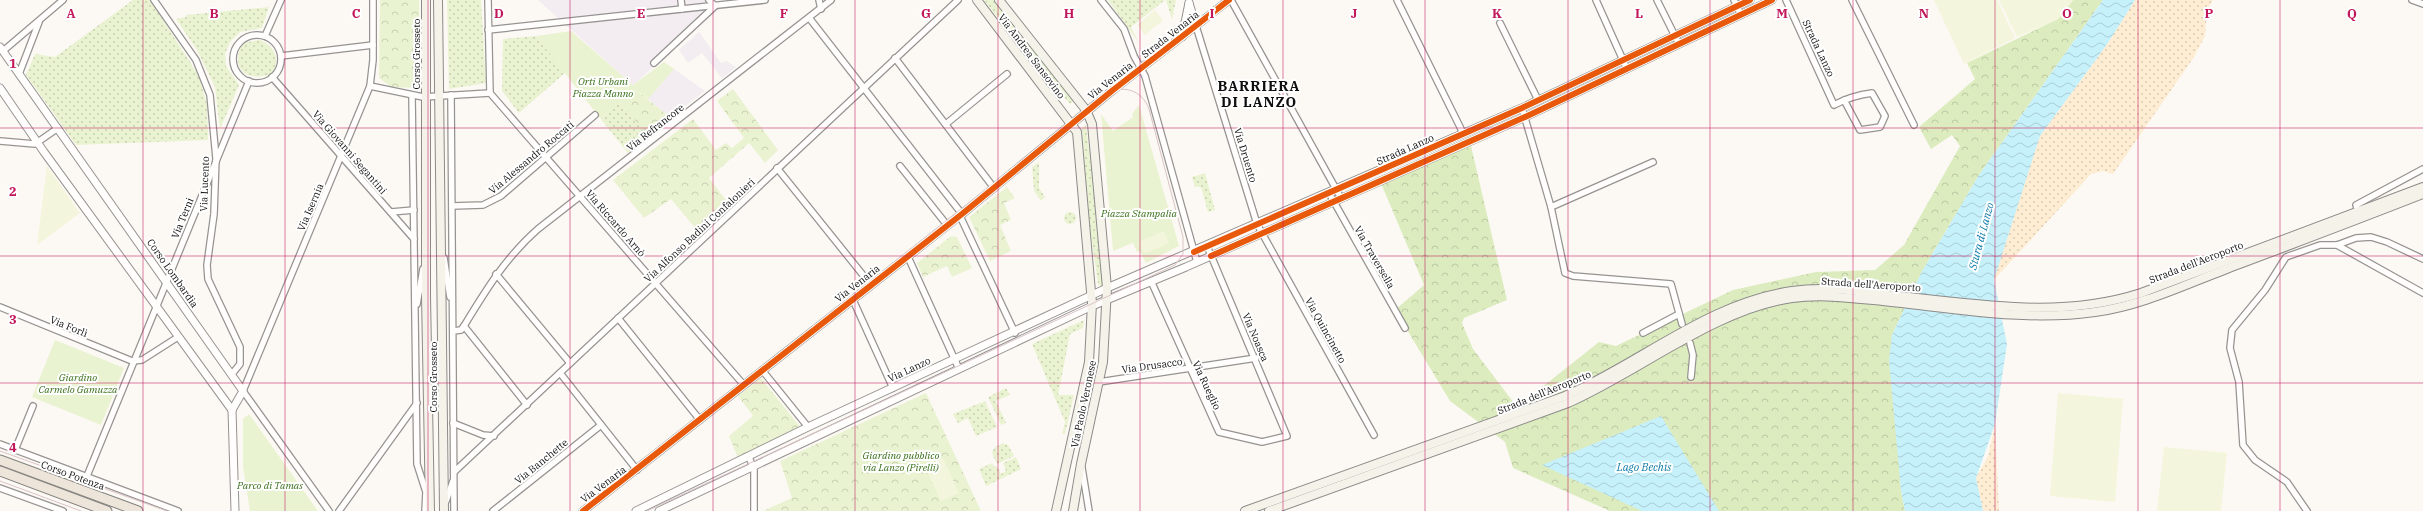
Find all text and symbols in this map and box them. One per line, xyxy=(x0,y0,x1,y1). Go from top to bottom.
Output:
text: A xyxy=(66,5,76,22)
text: B xyxy=(209,5,219,22)
text: C xyxy=(352,5,361,22)
text: D xyxy=(494,5,504,22)
text: E xyxy=(637,5,645,22)
text: F xyxy=(780,5,788,22)
text: G xyxy=(921,5,931,22)
text: H xyxy=(1064,5,1075,22)
text: I xyxy=(1210,5,1215,22)
text: J xyxy=(1351,5,1358,22)
text: K xyxy=(1492,5,1502,22)
text: L xyxy=(1635,5,1643,22)
text: M xyxy=(1776,5,1788,22)
text: N xyxy=(1919,5,1929,22)
text: O xyxy=(2062,5,2072,22)
text: P xyxy=(2205,5,2214,22)
text: Q xyxy=(2347,5,2357,22)
street label: Strada Venaria xyxy=(1139,8,1202,61)
street label: Via Andrea Sansovino xyxy=(995,11,1068,102)
street label: Corso Grosseto xyxy=(410,18,423,89)
street label: Strada Lanzo xyxy=(1800,18,1838,79)
text: 1 xyxy=(9,55,17,72)
street label: Via Venaria xyxy=(1085,58,1136,102)
park label: Orti Urbani Piazza Manno xyxy=(572,75,633,100)
district label: BARRIERA DI LANZO xyxy=(1218,77,1300,111)
street label: Via Refrancore xyxy=(624,101,687,154)
street label: Via Giovanni Segantini xyxy=(310,108,390,197)
street label: Via Alessandro Roccati xyxy=(486,118,577,197)
street label: Via Druento xyxy=(1231,126,1260,184)
street label: Strada Lanzo xyxy=(1374,131,1436,168)
street label: Via Lucento xyxy=(197,156,212,212)
street label: Via Alfonso Badini Confalonieri xyxy=(641,175,758,285)
street label: Via Isernia xyxy=(295,181,327,233)
text: 2 xyxy=(9,183,17,200)
street label: Via Riccardo Arnò xyxy=(583,187,649,260)
street label: Via Terni xyxy=(168,196,197,240)
water label: Stura di Lanzo xyxy=(1965,200,1997,272)
park label: Piazza Stampalia xyxy=(1100,207,1177,220)
street label: Via Traversella xyxy=(1351,224,1398,291)
street label: Corso Lombardia xyxy=(144,236,201,311)
street label: Strada dell'Aeroporto xyxy=(2147,238,2245,286)
street label: Via Venaria xyxy=(832,261,883,305)
street label: Strada dell'Aeroporto xyxy=(1821,275,1922,294)
street label: Via Quincinetto xyxy=(1302,295,1349,366)
text: 3 xyxy=(9,311,17,328)
street label: Via Noasca xyxy=(1239,311,1272,364)
street label: Via Forlì xyxy=(48,313,90,340)
street label: Corso Grosseto xyxy=(427,341,440,412)
street label: Via Lanzo xyxy=(886,354,933,385)
street label: Via Drusacco xyxy=(1121,355,1184,376)
street label: Via Paolo Veronese xyxy=(1068,359,1099,449)
street label: Via Rueglio xyxy=(1189,359,1224,412)
street label: Strada dell'Aeroporto xyxy=(1495,368,1593,417)
park label: Giardino Carmelo Gamuzza xyxy=(38,371,118,396)
street label: Via Banchette xyxy=(512,436,571,487)
text: 4 xyxy=(9,439,17,456)
park label: Giardino pubblico via Lanzo (Pirelli) xyxy=(863,449,939,474)
street label: Corso Potenza xyxy=(39,458,107,493)
water label: Lago Bechis xyxy=(1616,460,1672,474)
street label: Via Venaria xyxy=(578,463,629,506)
park label: Parco di Tamas xyxy=(236,479,303,492)

